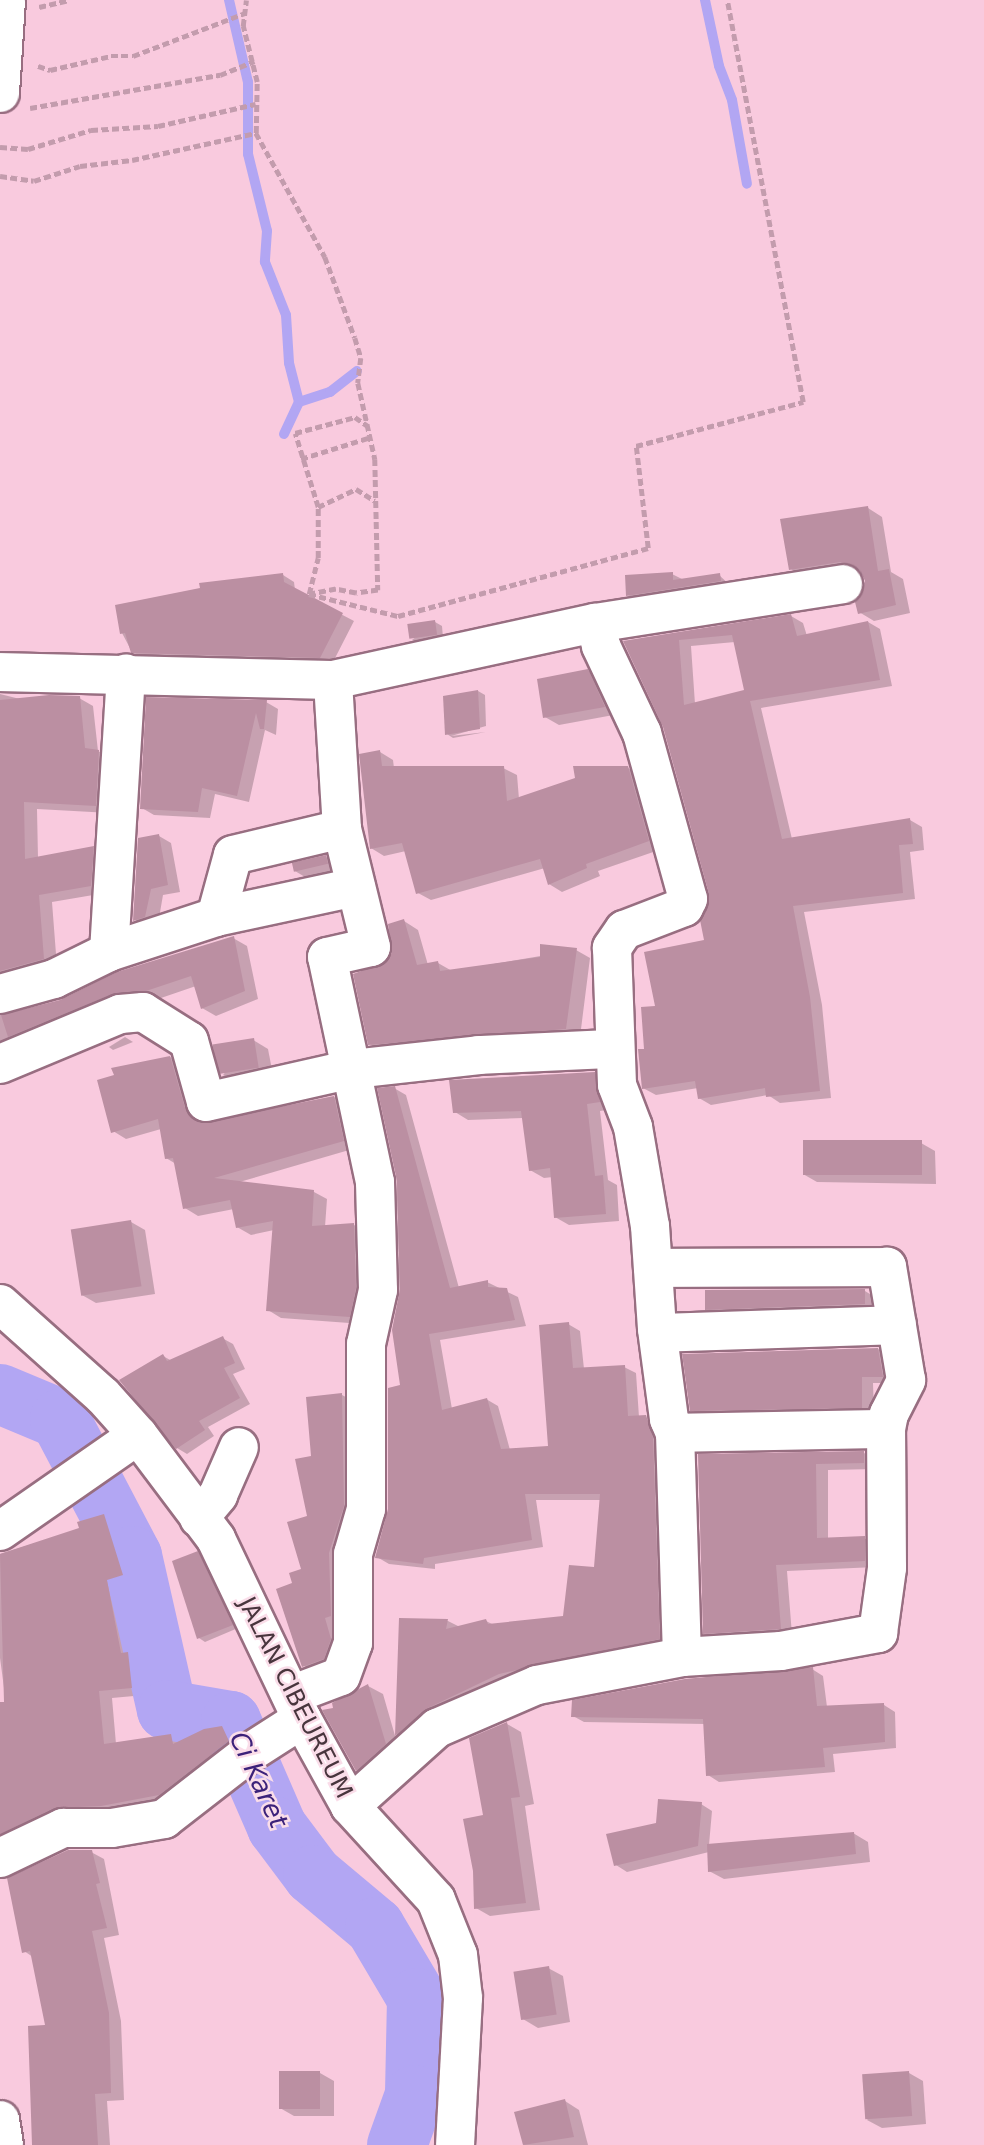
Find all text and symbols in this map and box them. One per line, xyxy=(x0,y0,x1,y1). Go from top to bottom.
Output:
street label: JALAN CIBEUREUM xyxy=(232,1592,358,1804)
water label: Ci Karet xyxy=(222,1727,294,1833)

